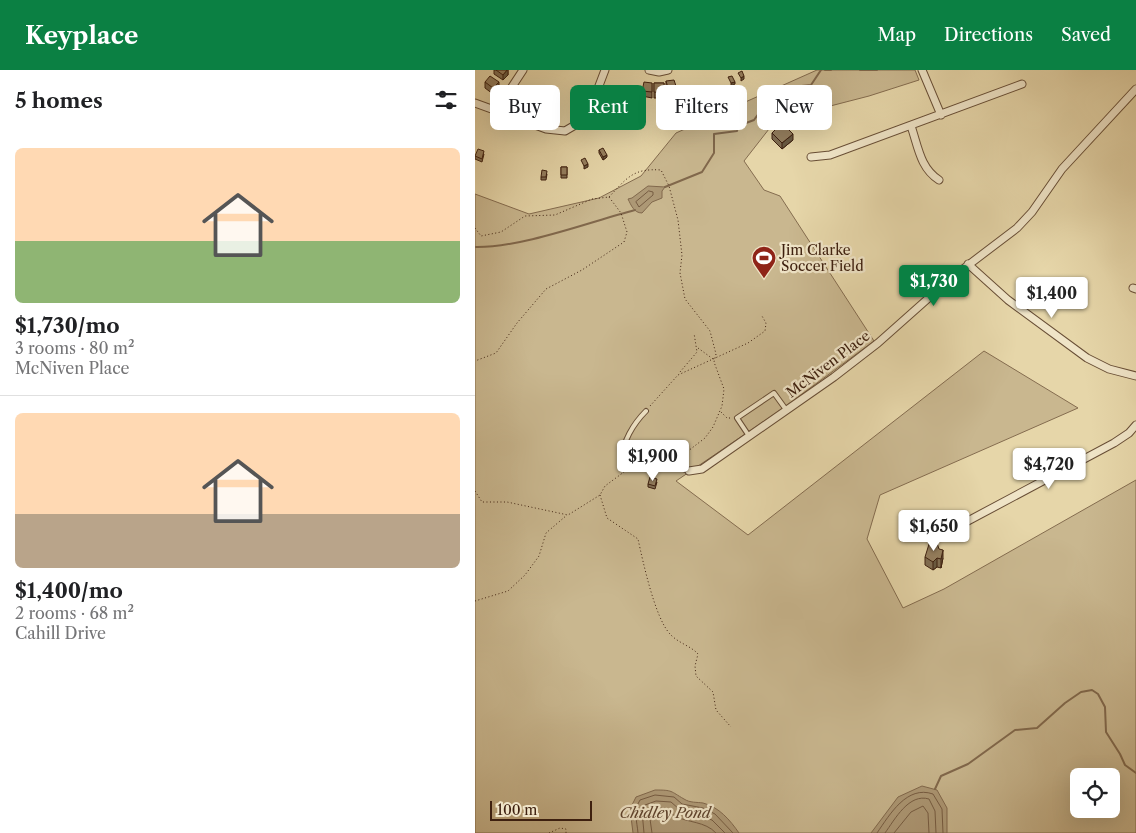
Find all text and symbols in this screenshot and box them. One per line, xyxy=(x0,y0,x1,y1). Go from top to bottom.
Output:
text: Keyplace xyxy=(25,21,138,50)
text: Map xyxy=(877,24,916,46)
text: Directions xyxy=(944,24,1033,46)
text: Saved xyxy=(1061,24,1111,46)
chip: Buy xyxy=(490,85,560,130)
chip: Rent xyxy=(570,85,646,130)
chip: Filters xyxy=(656,85,747,130)
chip: New xyxy=(757,85,832,130)
icon: filters xyxy=(432,86,460,114)
text: 5 homes xyxy=(15,88,103,113)
icon: home xyxy=(193,180,283,270)
place label: Jim Clarke Soccer Field xyxy=(779,241,864,275)
sports icon: Jim Clarke Soccer Field xyxy=(751,245,777,279)
pin: $1,730 xyxy=(893,264,975,307)
text: $1,730 xyxy=(910,271,958,291)
pin: $1,400 xyxy=(1011,276,1093,319)
text: $1,400 xyxy=(1027,283,1077,303)
text: $1,730/mo xyxy=(15,313,120,338)
street label: McNiven Place xyxy=(783,327,874,401)
text: 3 rooms · 80 m² xyxy=(15,338,134,358)
text: McNiven Place xyxy=(15,358,130,378)
pin: $1,900 xyxy=(612,440,694,482)
icon: home xyxy=(193,446,283,536)
text: $1,900 xyxy=(628,446,678,466)
pin: $4,720 xyxy=(1008,448,1090,490)
text: $4,720 xyxy=(1024,454,1074,474)
pin: $1,650 xyxy=(893,510,975,552)
text: $1,650 xyxy=(909,516,959,536)
text: $1,400/mo xyxy=(15,578,123,603)
text: 2 rooms · 68 m² xyxy=(15,603,134,623)
text: Cahill Drive xyxy=(15,623,106,643)
map controls xyxy=(1070,768,1120,818)
button: locate xyxy=(1070,768,1120,818)
scale bar xyxy=(490,798,593,821)
text: 100 m xyxy=(497,801,537,819)
water label: Chidley Pond xyxy=(619,803,713,822)

